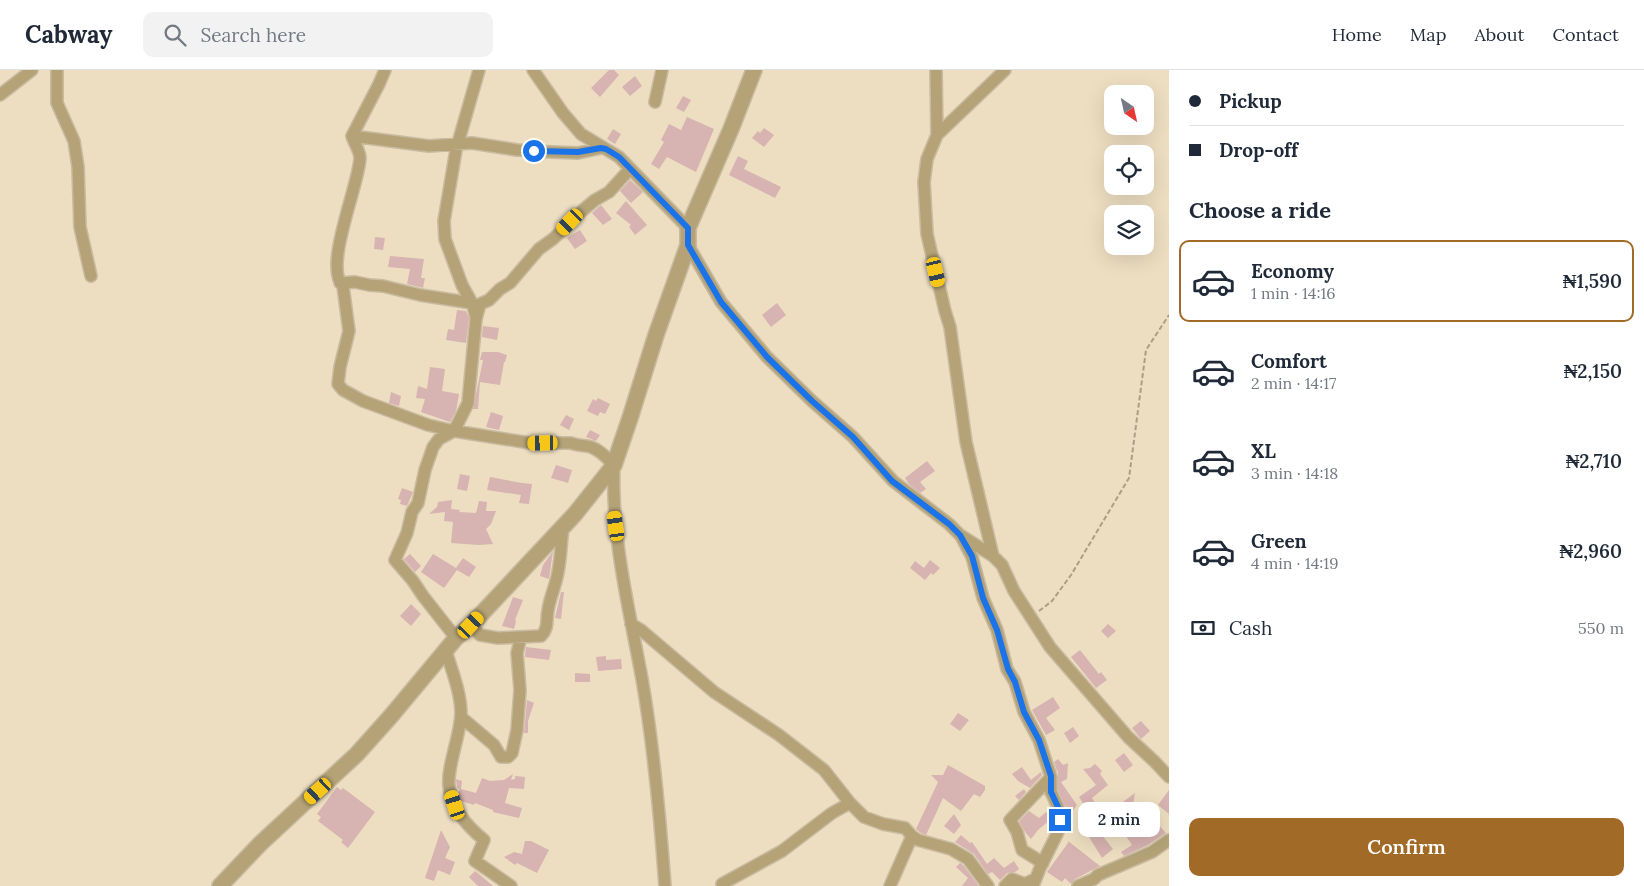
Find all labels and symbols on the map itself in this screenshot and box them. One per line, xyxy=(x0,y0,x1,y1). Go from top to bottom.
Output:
north arrow xyxy=(1104,85,1154,135)
route start xyxy=(523,140,545,162)
car xyxy=(554,206,585,238)
car xyxy=(925,256,946,288)
car xyxy=(527,435,558,451)
car xyxy=(606,510,625,542)
car xyxy=(455,609,486,641)
car xyxy=(301,775,334,807)
car xyxy=(443,788,466,822)
callout: 2 min xyxy=(1078,802,1160,838)
route end xyxy=(1049,809,1071,831)

